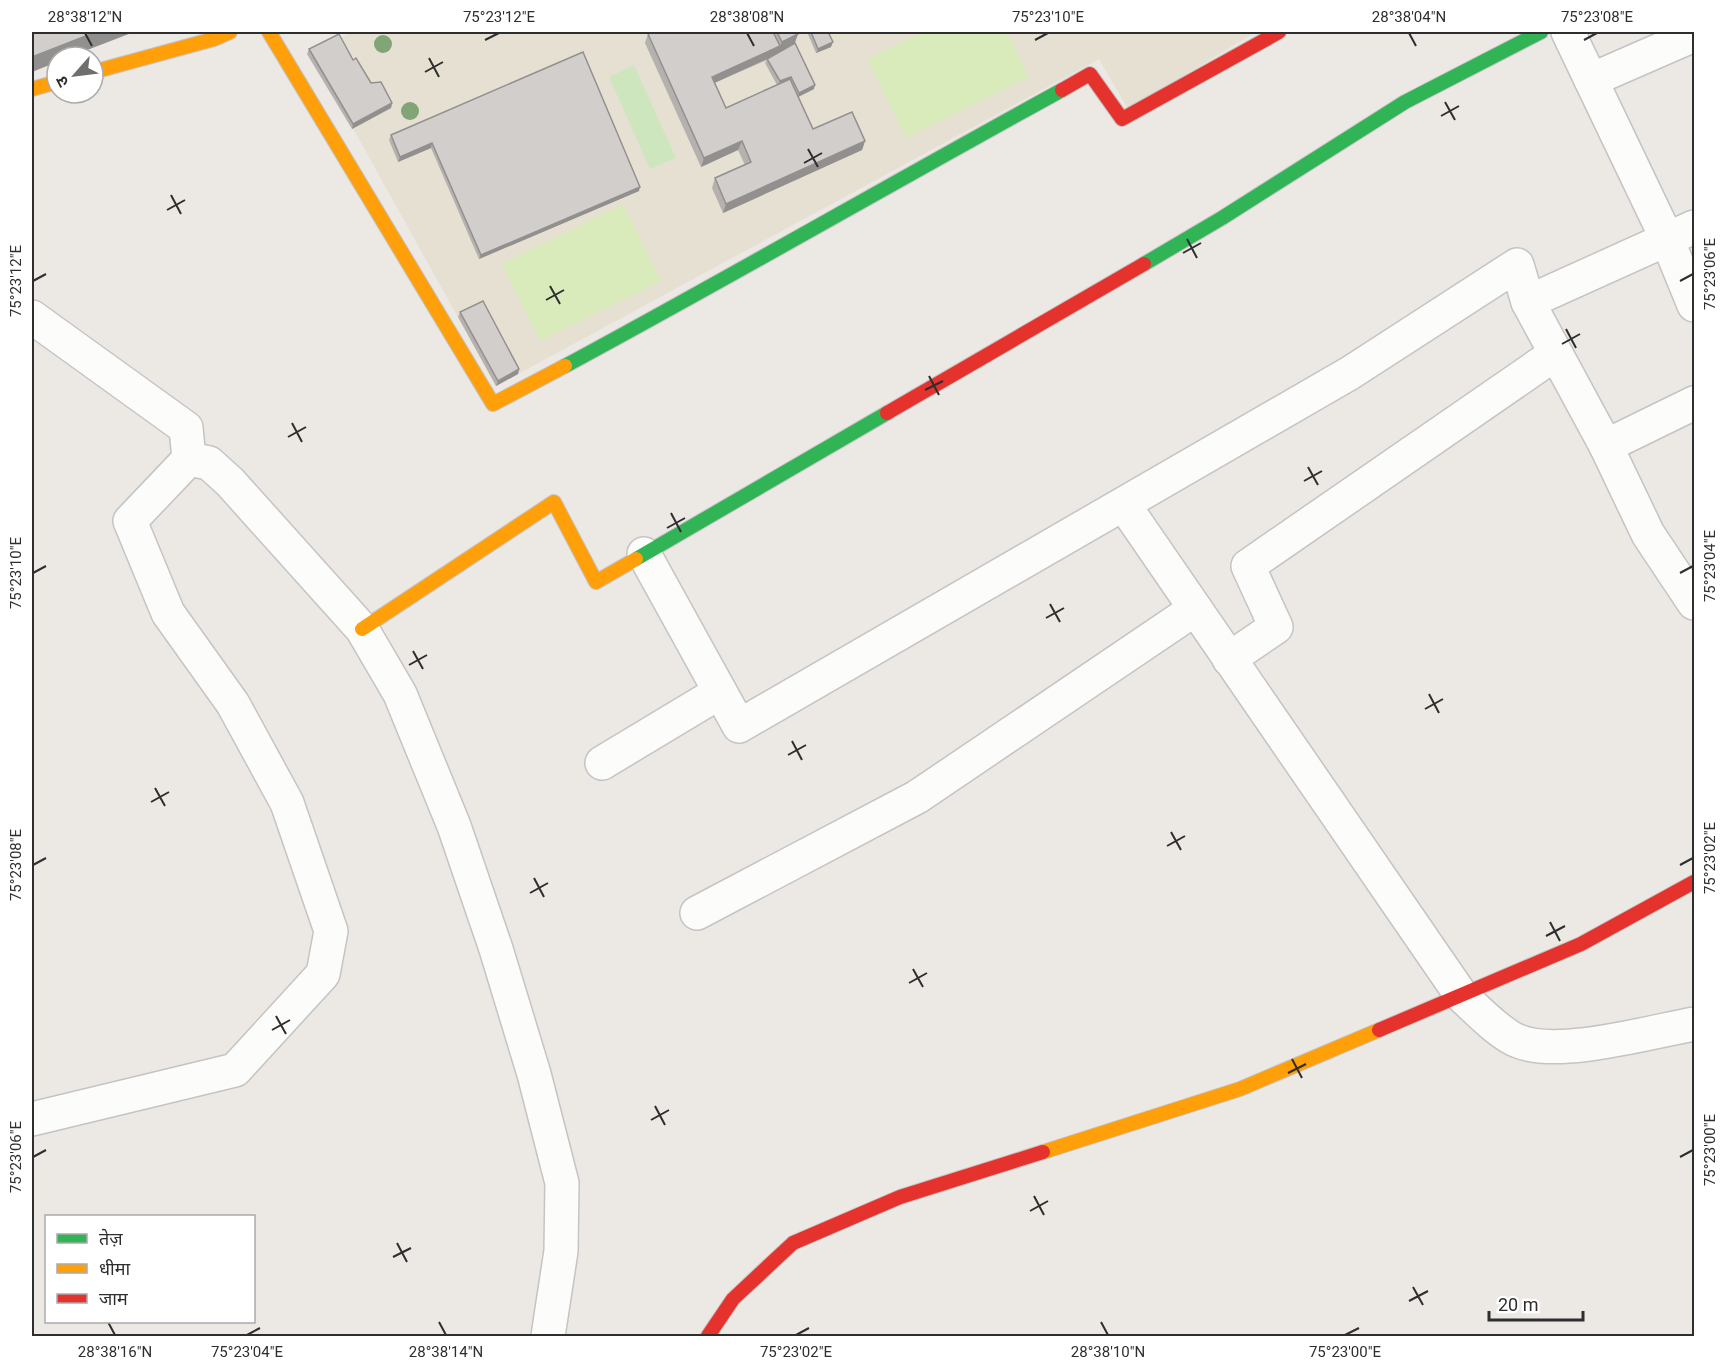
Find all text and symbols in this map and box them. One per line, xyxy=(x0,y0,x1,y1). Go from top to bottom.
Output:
text: 28°38'12"N xyxy=(48,8,122,26)
text: 75°23'12"E xyxy=(463,8,536,26)
text: 28°38'08"N xyxy=(710,8,784,26)
text: 75°23'10"E xyxy=(1012,8,1085,26)
text: 28°38'04"N xyxy=(1372,8,1446,26)
text: 75°23'08"E xyxy=(1561,8,1634,26)
north arrow xyxy=(45,45,105,105)
text: उ xyxy=(51,73,73,90)
text: 75°23'06"E xyxy=(1701,237,1719,310)
text: 75°23'12"E xyxy=(7,244,25,317)
text: 75°23'04"E xyxy=(1701,529,1719,602)
text: 75°23'10"E xyxy=(7,536,25,609)
text: 75°23'02"E xyxy=(1701,821,1719,894)
text: 75°23'08"E xyxy=(7,828,25,901)
text: 75°23'00"E xyxy=(1701,1113,1719,1186)
text: 75°23'06"E xyxy=(7,1120,25,1193)
legend xyxy=(45,1215,255,1323)
text: तेज़ xyxy=(99,1228,123,1249)
text: धीमा xyxy=(99,1258,130,1279)
scale bar xyxy=(1489,1284,1584,1322)
text: जाम xyxy=(99,1288,129,1309)
text: 20 m xyxy=(1498,1294,1538,1315)
text: 28°38'16"N xyxy=(78,1343,152,1361)
text: 75°23'04"E xyxy=(211,1343,284,1361)
text: 28°38'14"N xyxy=(409,1343,483,1361)
text: 75°23'02"E xyxy=(760,1343,833,1361)
text: 28°38'10"N xyxy=(1071,1343,1145,1361)
text: 75°23'00"E xyxy=(1309,1343,1382,1361)

